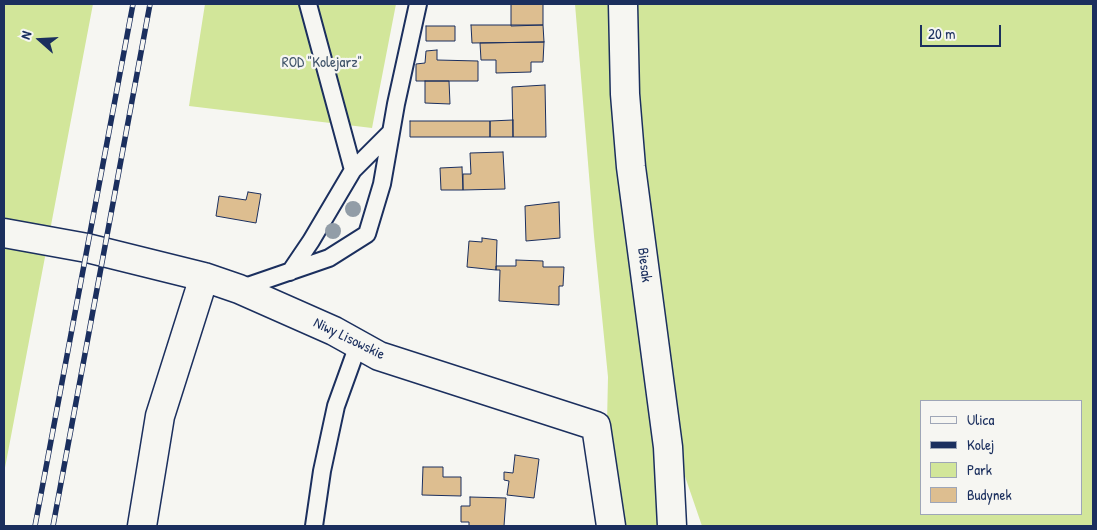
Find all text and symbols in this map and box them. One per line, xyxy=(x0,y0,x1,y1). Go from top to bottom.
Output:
north arrow xyxy=(15,15,65,65)
scale bar xyxy=(922,15,1003,47)
text: 20 m xyxy=(928,23,955,44)
text: N xyxy=(15,28,36,42)
park label: ROD "Kolejarz" xyxy=(282,54,362,72)
street label: Biesak xyxy=(633,247,655,283)
street label: Niwy Lisowskie xyxy=(310,314,388,364)
legend xyxy=(920,400,1082,515)
text: Ulica xyxy=(967,409,994,430)
text: Kolej xyxy=(967,434,994,455)
text: Park xyxy=(967,459,992,480)
text: Budynek xyxy=(967,484,1012,505)

